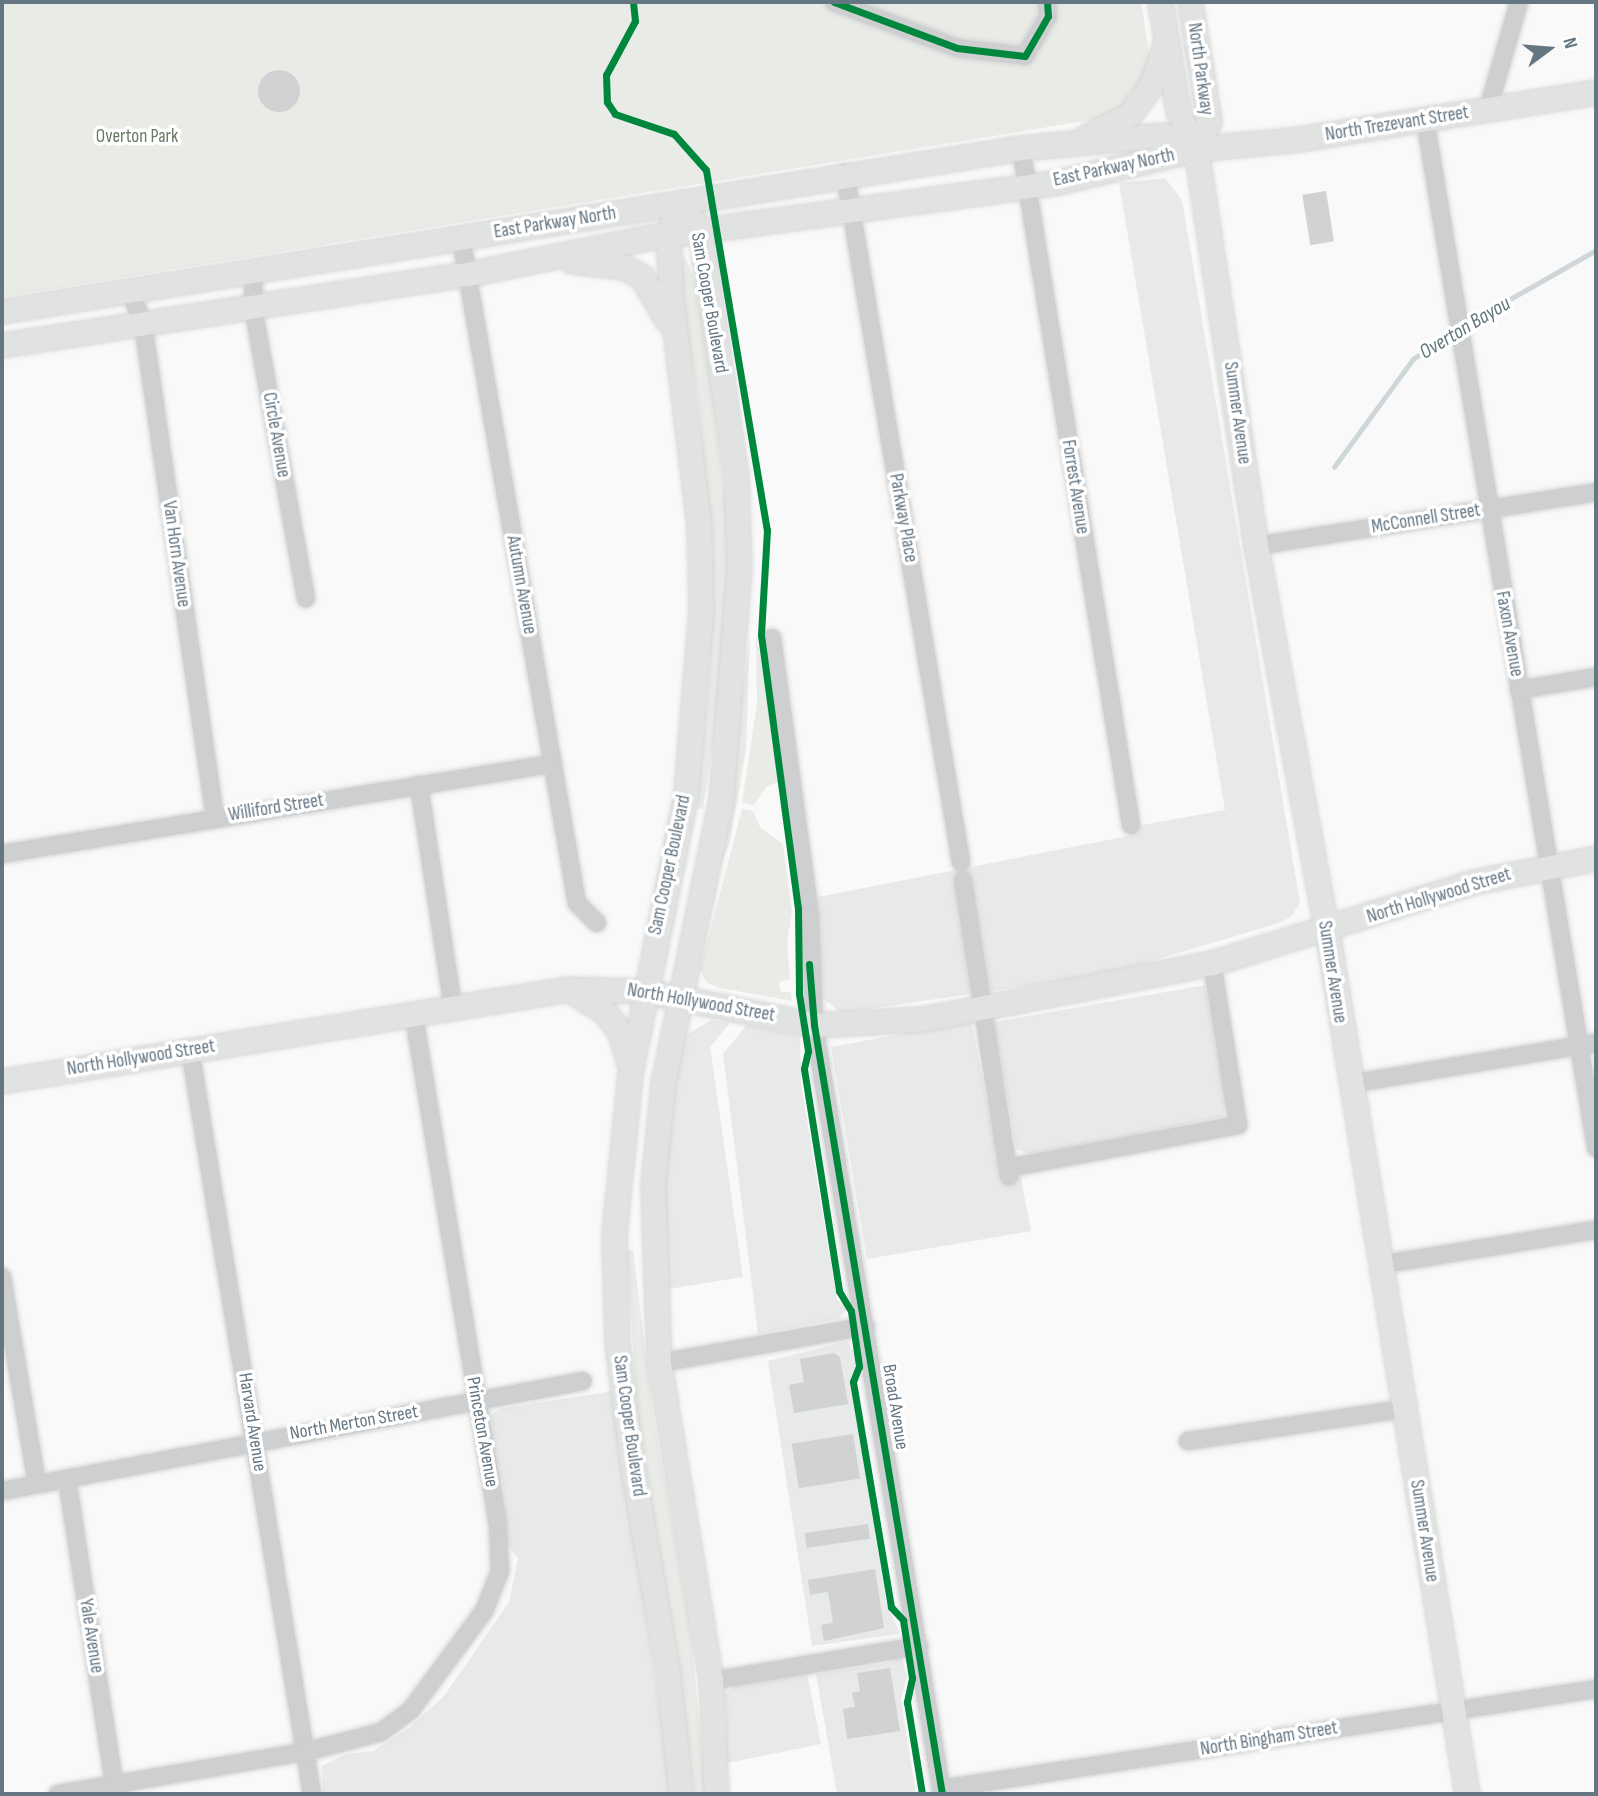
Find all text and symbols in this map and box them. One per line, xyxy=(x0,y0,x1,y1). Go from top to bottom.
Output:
north arrow xyxy=(1514,14,1584,84)
street label: North Parkway xyxy=(1182,21,1218,117)
text: N xyxy=(1557,35,1582,51)
street label: North Trezevant Street xyxy=(1324,101,1470,147)
park label: Overton Park xyxy=(96,126,178,148)
street label: East Parkway North xyxy=(1051,144,1177,192)
street label: East Parkway North xyxy=(492,202,618,244)
street label: Sam Cooper Boulevard xyxy=(685,231,733,375)
water label: Overton Bayou xyxy=(1415,291,1515,365)
street label: Summer Avenue xyxy=(1219,360,1255,466)
street label: Circle Avenue xyxy=(257,391,295,479)
street label: Forrest Avenue xyxy=(1056,438,1094,536)
street label: Parkway Place xyxy=(884,472,922,564)
street label: Van Horn Avenue xyxy=(157,499,195,609)
street label: McConnell Street xyxy=(1370,499,1482,539)
street label: Autumn Avenue xyxy=(501,534,541,636)
street label: Faxon Avenue xyxy=(1490,589,1528,679)
street label: Williford Street xyxy=(227,789,325,827)
street label: Sam Cooper Boulevard xyxy=(644,793,696,937)
street label: North Hollywood Street xyxy=(1364,863,1514,929)
street label: Summer Avenue xyxy=(1313,919,1351,1025)
street label: North Hollywood Street xyxy=(625,979,777,1027)
street label: North Hollywood Street xyxy=(65,1035,217,1081)
street label: Sam Cooper Boulevard xyxy=(608,1354,650,1498)
street label: Broad Avenue xyxy=(877,1363,913,1451)
street label: Harvard Avenue xyxy=(233,1371,271,1473)
street label: Princeton Avenue xyxy=(461,1375,503,1489)
street label: North Merton Street xyxy=(288,1401,420,1445)
street label: Summer Avenue xyxy=(1405,1478,1443,1584)
street label: Yale Avenue xyxy=(74,1597,108,1675)
street label: North Bingham Street xyxy=(1199,1717,1339,1761)

